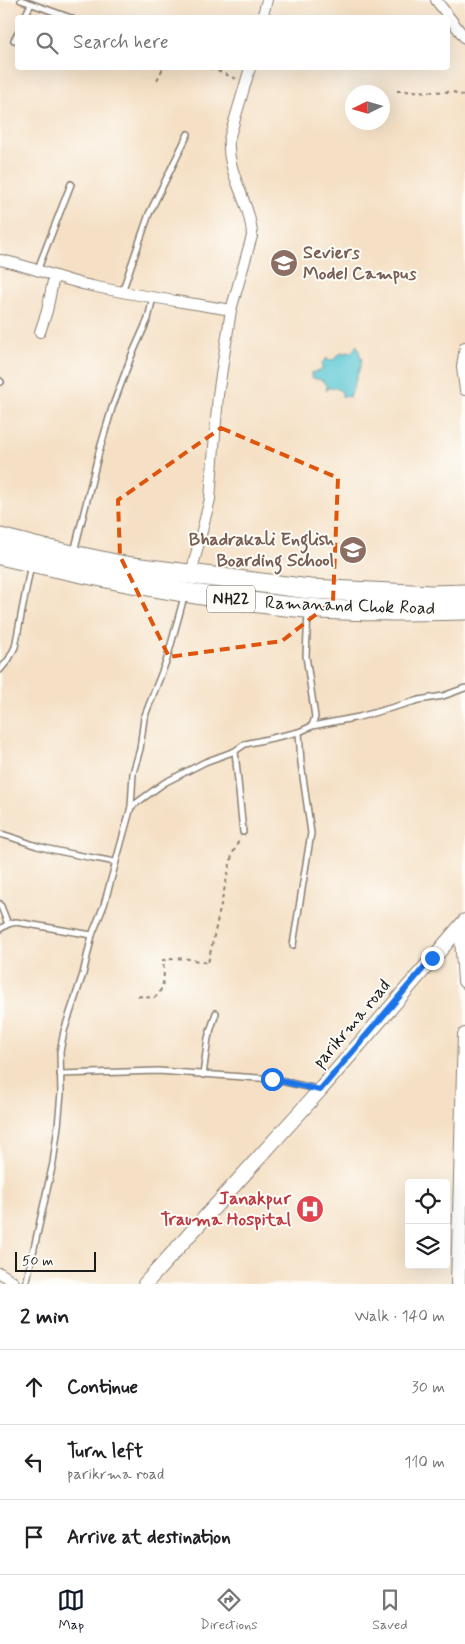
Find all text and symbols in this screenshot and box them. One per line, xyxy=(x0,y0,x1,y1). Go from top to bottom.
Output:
search box xyxy=(15,15,450,70)
icon: search xyxy=(33,29,61,57)
text: Search here xyxy=(73,30,169,55)
north arrow xyxy=(345,85,390,130)
place label: Seviers Model Campus xyxy=(303,241,416,286)
school or university icon: Seviers Model Campus xyxy=(269,248,299,278)
place label: Bhadrakali English Boarding School xyxy=(189,528,334,575)
school or university icon: Bhadrakali English Boarding School xyxy=(338,535,368,565)
road number: NH22 xyxy=(207,586,255,612)
street label: Ramanand Chok Road xyxy=(265,591,435,621)
route end xyxy=(421,947,444,970)
street label: parikrma road xyxy=(308,974,396,1074)
route start xyxy=(261,1068,284,1091)
map controls xyxy=(405,1179,450,1269)
button: locate xyxy=(405,1179,450,1224)
place label: Janakpur Trauma Hospital xyxy=(160,1187,292,1232)
hospital icon: Janakpur Trauma Hospital xyxy=(295,1194,325,1224)
button: layers xyxy=(405,1224,450,1269)
scale bar xyxy=(15,1249,96,1272)
text: 50 m xyxy=(22,1252,53,1270)
text: 2 min xyxy=(20,1303,69,1331)
text: Walk · 140 m xyxy=(355,1306,445,1327)
icon: ahead xyxy=(20,1373,48,1401)
text: Continue xyxy=(67,1375,138,1400)
text: 30 m xyxy=(412,1377,445,1398)
text: Turn left xyxy=(67,1439,143,1464)
icon: left xyxy=(20,1448,48,1476)
text: 110 m xyxy=(404,1452,445,1473)
text: parikrma road xyxy=(67,1464,164,1485)
icon: arrive xyxy=(20,1523,48,1551)
text: Arrive at destination xyxy=(67,1525,231,1550)
tab: Map xyxy=(57,1586,85,1634)
tab: Directions xyxy=(200,1586,258,1634)
tab: Saved xyxy=(372,1586,408,1634)

